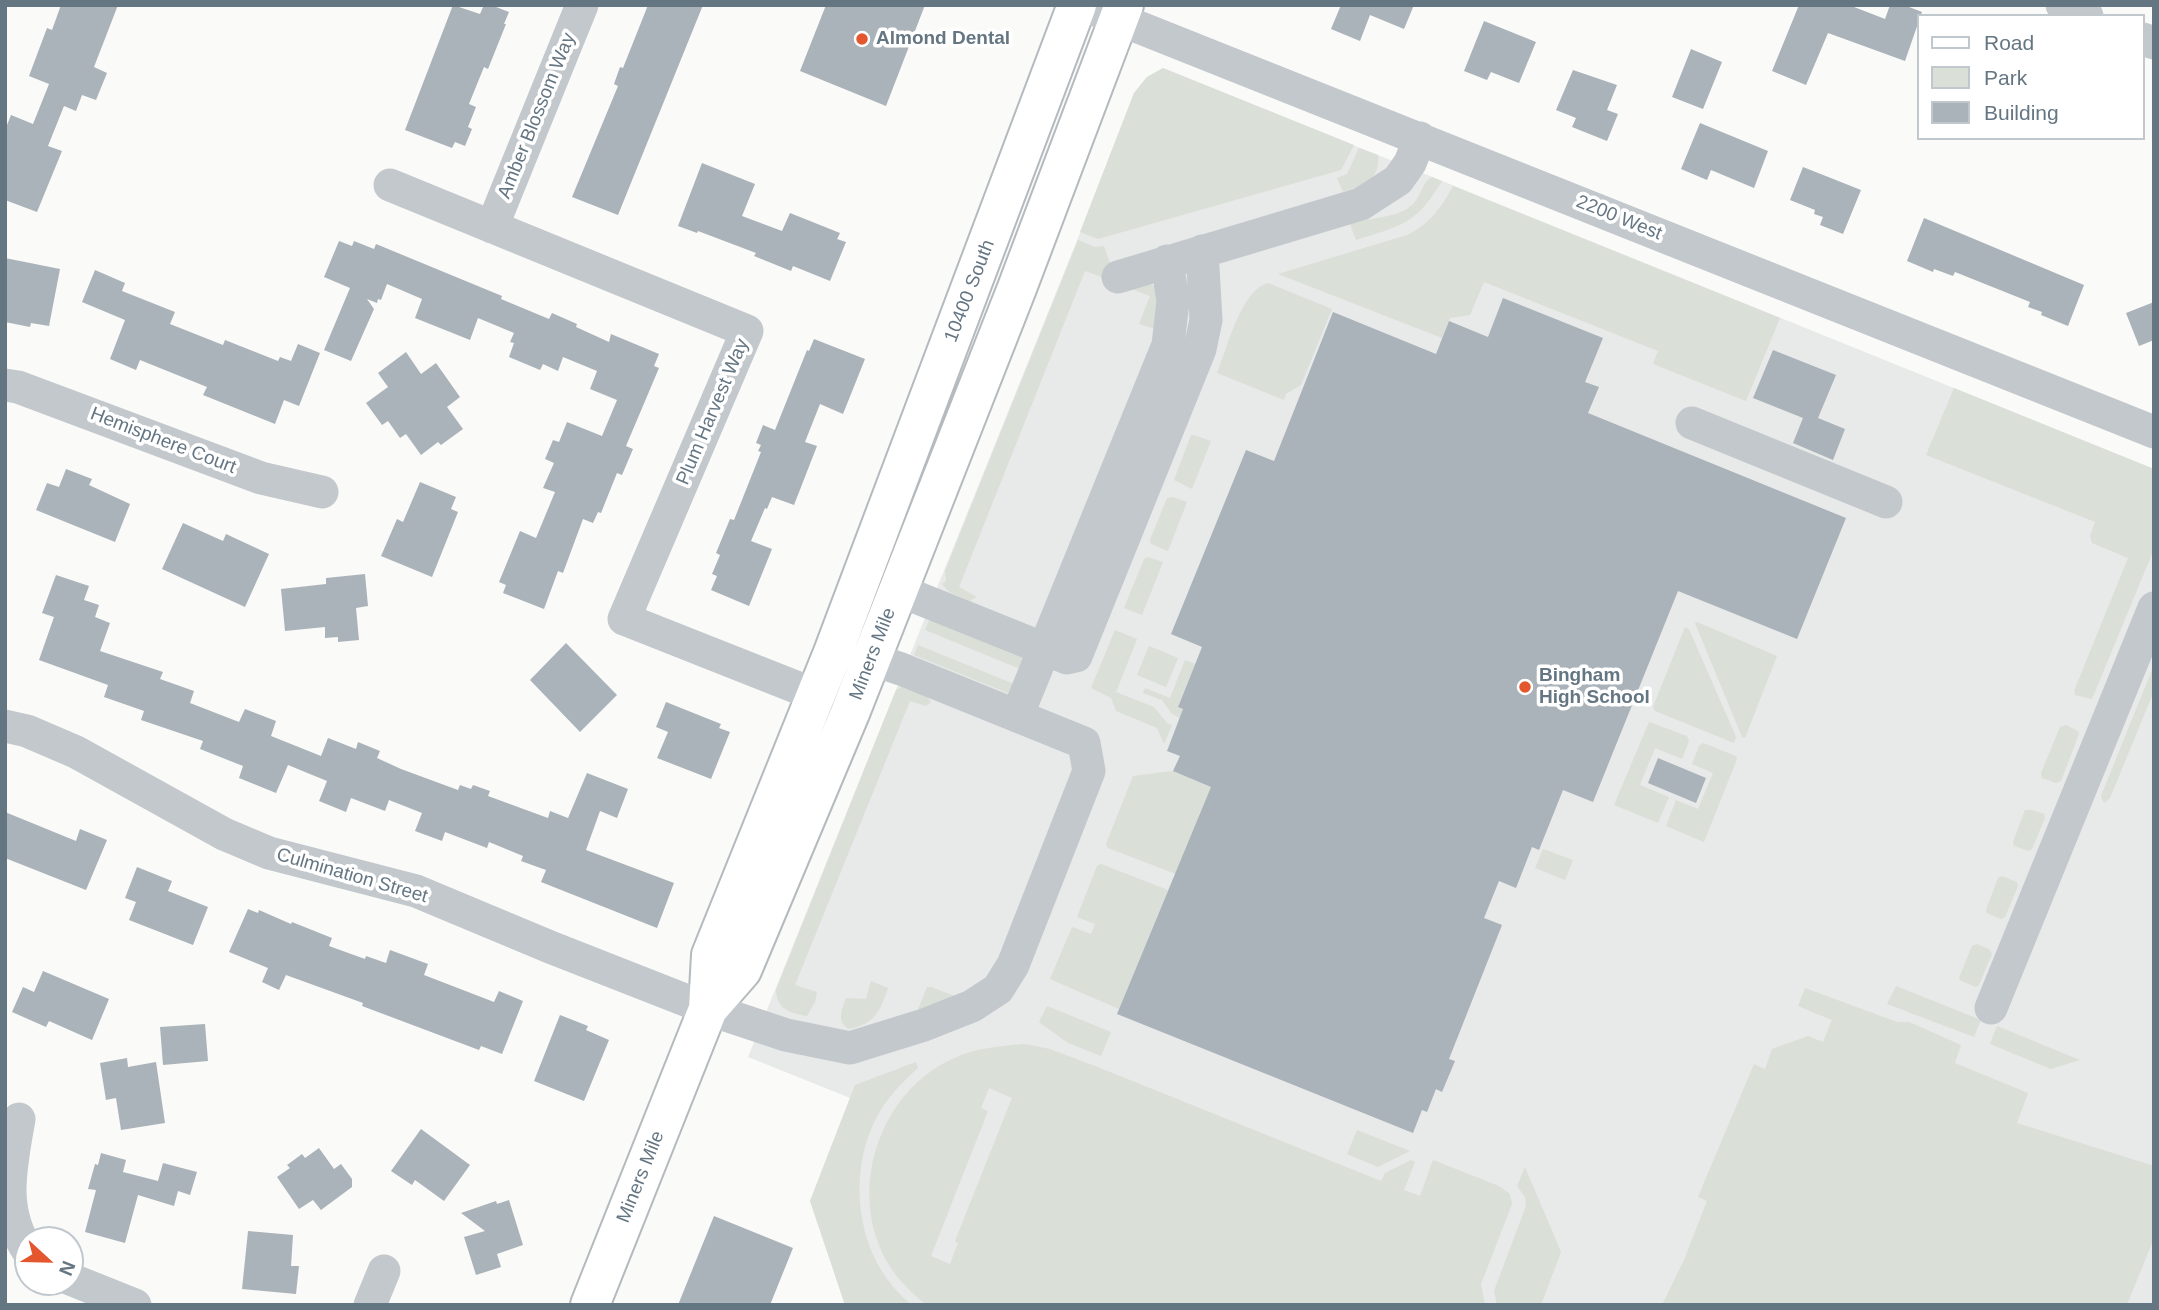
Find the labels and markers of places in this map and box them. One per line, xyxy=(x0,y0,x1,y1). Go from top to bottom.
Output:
place label: Almond Dental xyxy=(876,28,1010,50)
marker: Almond Dental xyxy=(854,31,870,47)
place label: Bingham High School xyxy=(1539,665,1650,709)
marker: Bingham High School xyxy=(1517,679,1533,695)

